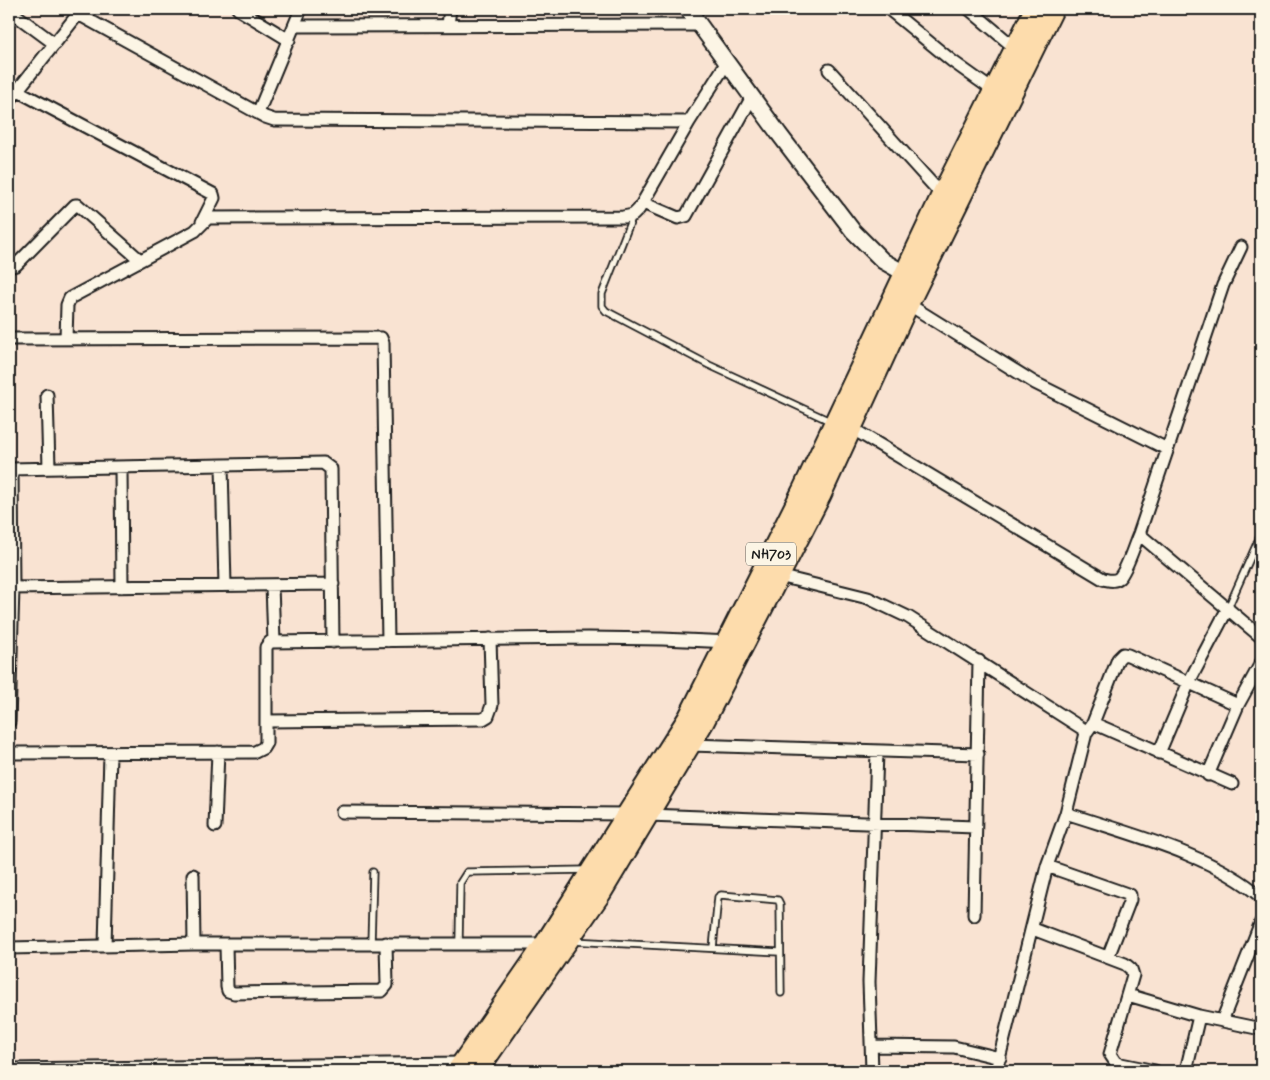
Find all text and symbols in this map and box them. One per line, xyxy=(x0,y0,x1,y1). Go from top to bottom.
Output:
road number: NH703 xyxy=(746,542,796,566)

